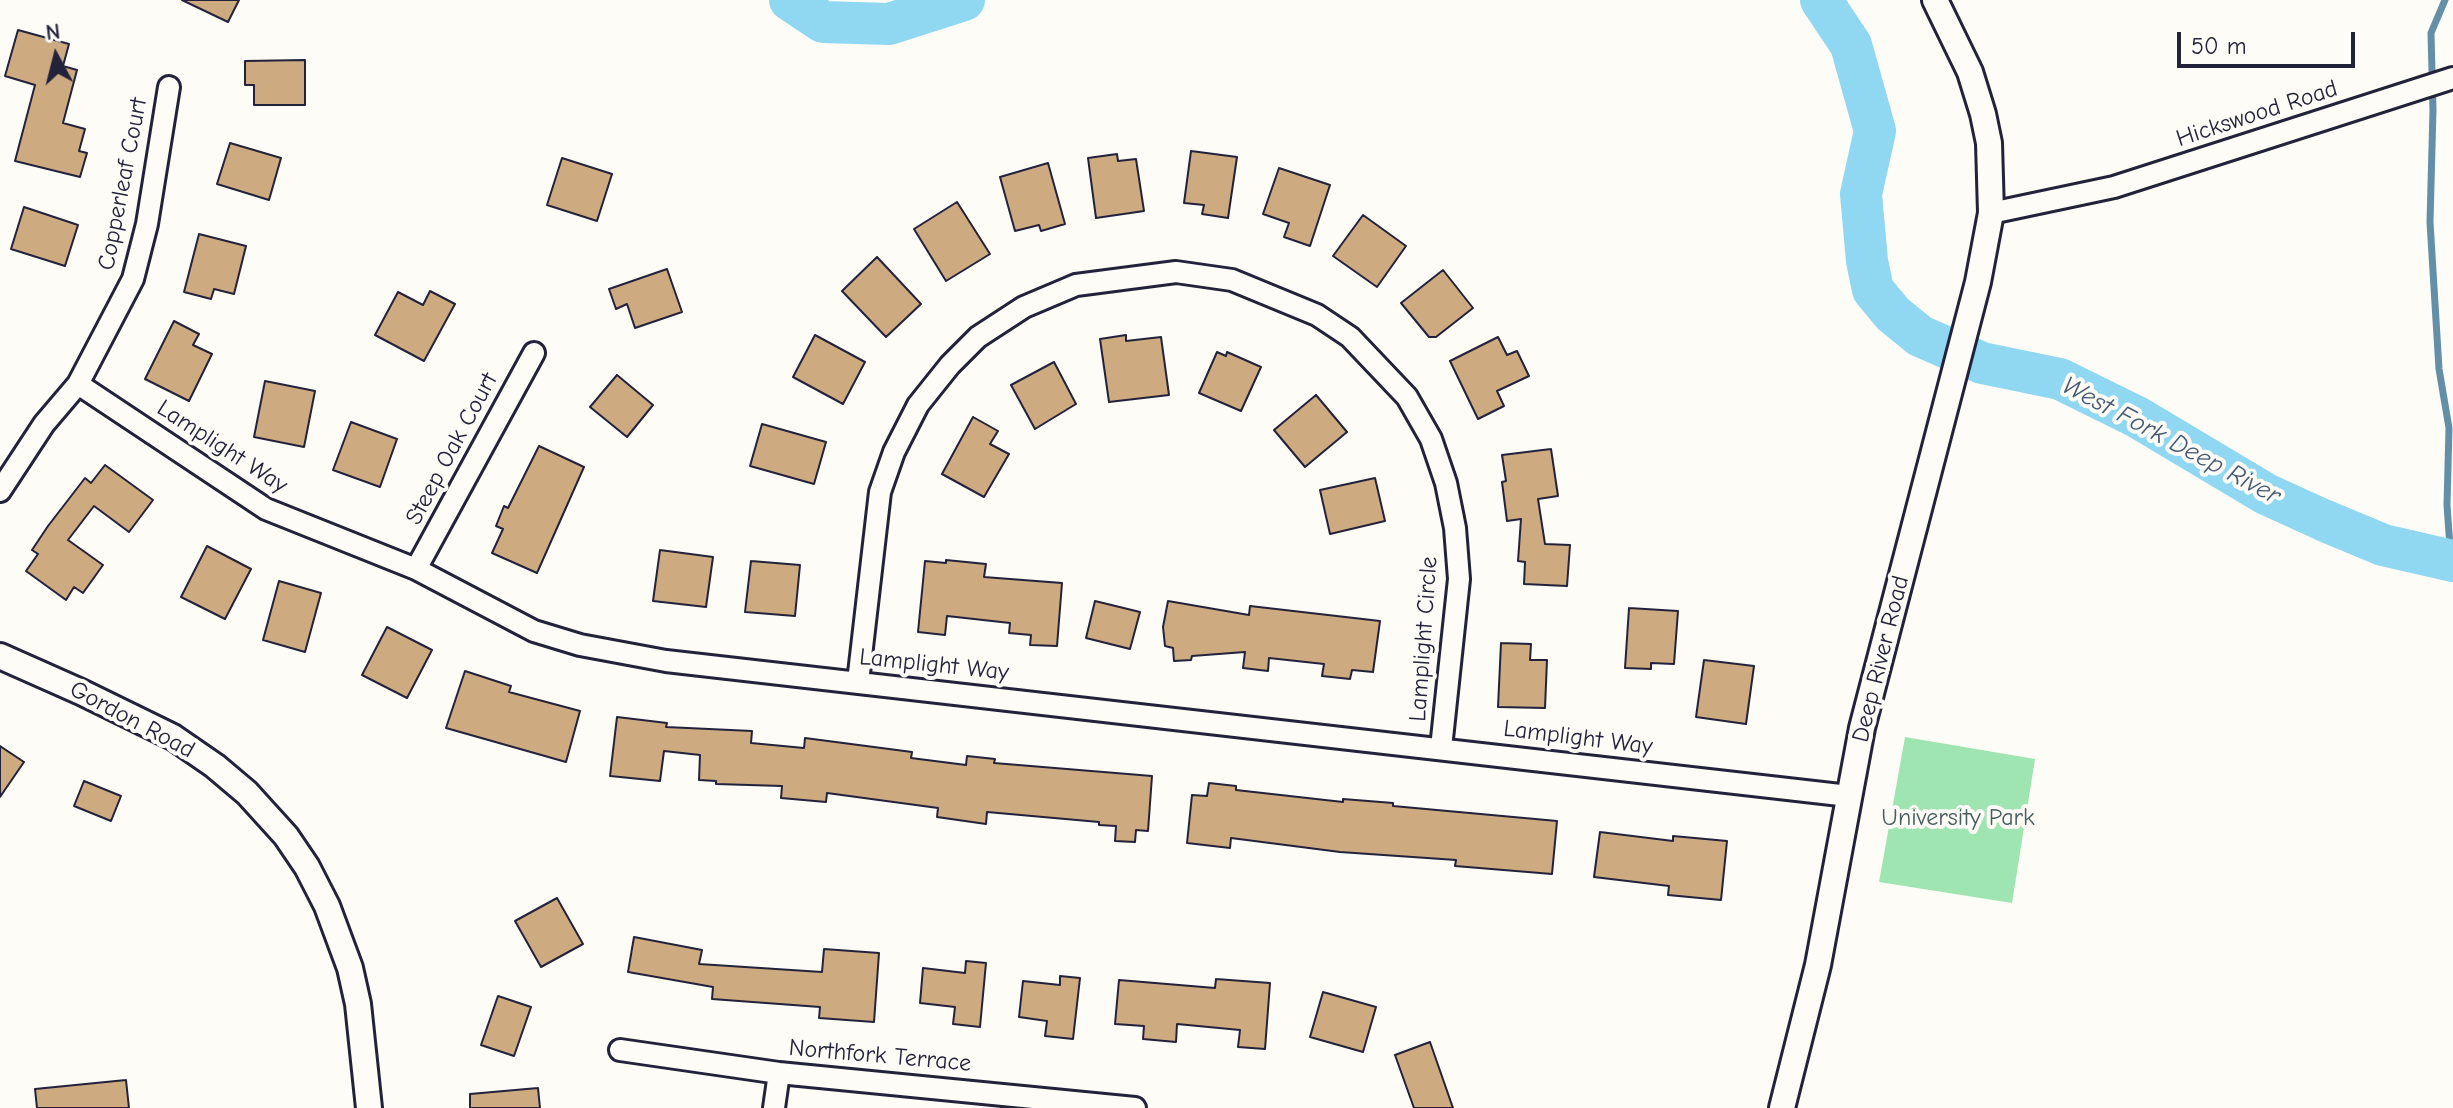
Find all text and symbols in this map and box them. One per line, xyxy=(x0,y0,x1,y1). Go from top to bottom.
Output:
north arrow xyxy=(16,16,96,96)
scale bar xyxy=(2181,16,2359,66)
text: N xyxy=(44,18,62,46)
text: 50 m xyxy=(2191,32,2247,60)
street label: Hickswood Road xyxy=(2173,74,2341,154)
street label: Copperleaf Court xyxy=(92,95,154,273)
street label: Steep Oak Court xyxy=(400,368,504,530)
water label: West Fork Deep River xyxy=(2056,370,2286,512)
street label: Lamplight Way xyxy=(151,394,293,500)
street label: Lamplight Circle xyxy=(1404,555,1444,723)
street label: Deep River Road xyxy=(1846,573,1916,745)
street label: Lamplight Way xyxy=(858,643,1010,687)
street label: Gordon Road xyxy=(65,675,199,765)
street label: Lamplight Way xyxy=(1502,715,1654,761)
park label: University Park xyxy=(1881,804,2035,832)
street label: Northfork Terrace xyxy=(788,1034,972,1078)

